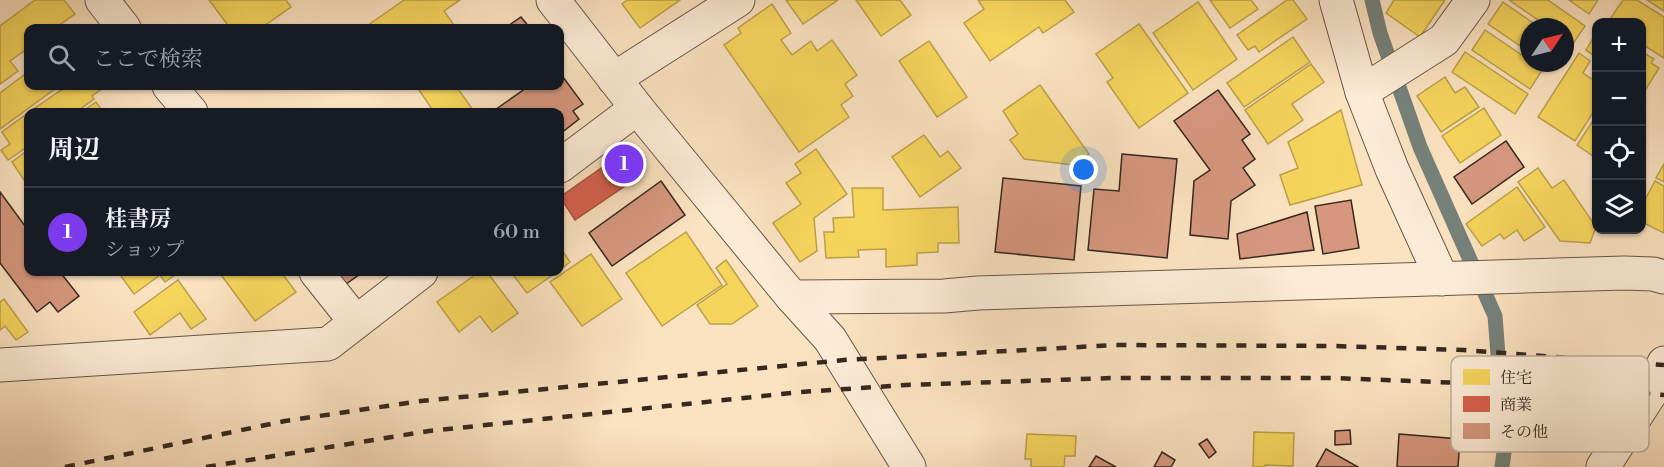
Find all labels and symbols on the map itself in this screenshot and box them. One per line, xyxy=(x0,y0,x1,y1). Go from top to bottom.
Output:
north arrow xyxy=(1520,18,1574,72)
pin: 1 xyxy=(604,142,644,186)
your location xyxy=(1069,155,1098,184)
legend xyxy=(1451,356,1649,452)
text: 住宅 xyxy=(1500,368,1532,388)
text: 商業 xyxy=(1500,395,1532,415)
text: その他 xyxy=(1500,422,1548,442)

